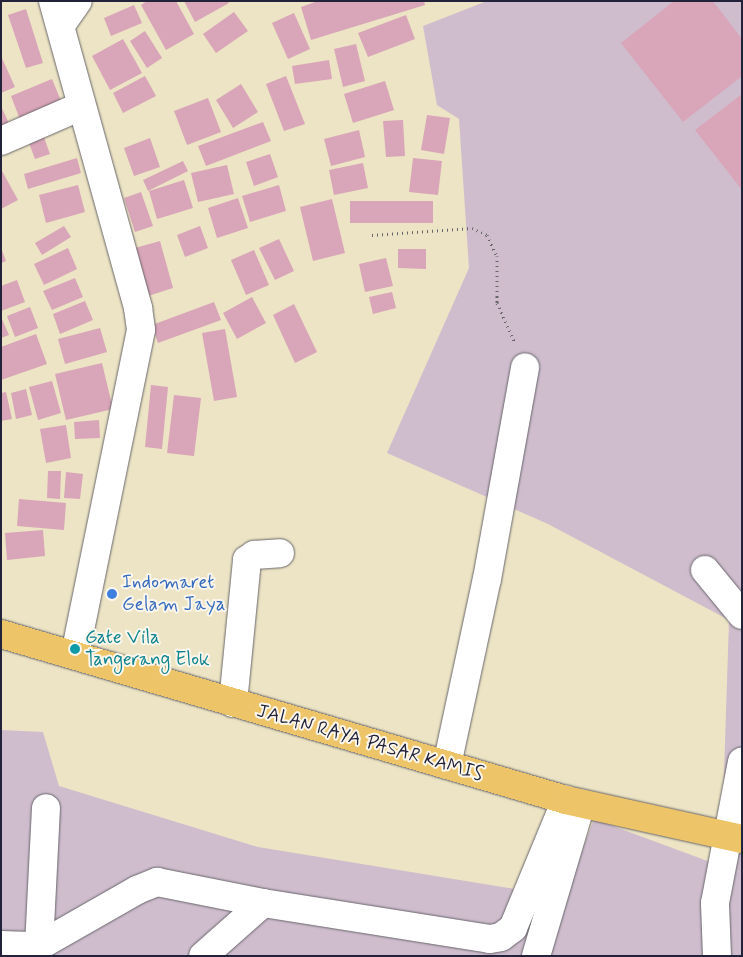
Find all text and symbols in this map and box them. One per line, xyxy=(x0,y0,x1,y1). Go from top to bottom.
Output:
place label: Indomaret Gelam Jaya xyxy=(122,572,223,616)
marker: Indomaret Gelam Jaya xyxy=(106,588,118,600)
place label: Gate Vila Tangerang Elok xyxy=(85,627,210,671)
marker: Gate Vila Tangerang Elok xyxy=(69,643,81,655)
street label: JALAN RAYA PASAR KAMIS xyxy=(252,699,488,787)

